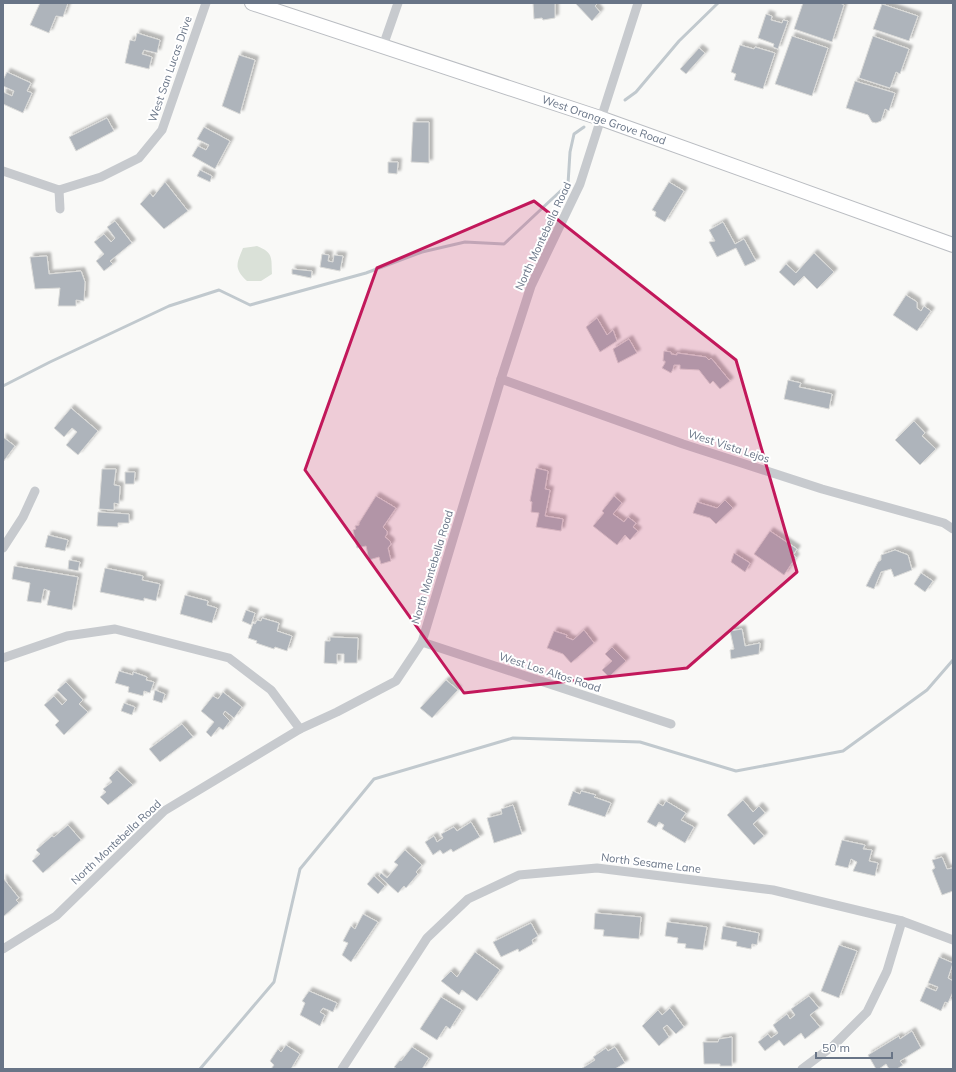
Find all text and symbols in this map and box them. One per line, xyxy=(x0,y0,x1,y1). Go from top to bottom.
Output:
street label: West San Lucas Drive xyxy=(145,14,195,124)
street label: West Orange Grove Road xyxy=(540,92,668,148)
street label: North Montebella Road xyxy=(512,179,574,293)
street label: West Vista Lejos xyxy=(686,426,772,466)
street label: North Montebella Road xyxy=(408,508,456,626)
street label: West Los Altos Road xyxy=(497,649,603,695)
street label: North Montebella Road xyxy=(68,797,164,887)
street label: North Sesame Lane xyxy=(600,850,702,876)
scale bar xyxy=(816,1034,892,1060)
text: 50 m xyxy=(822,1040,850,1055)

